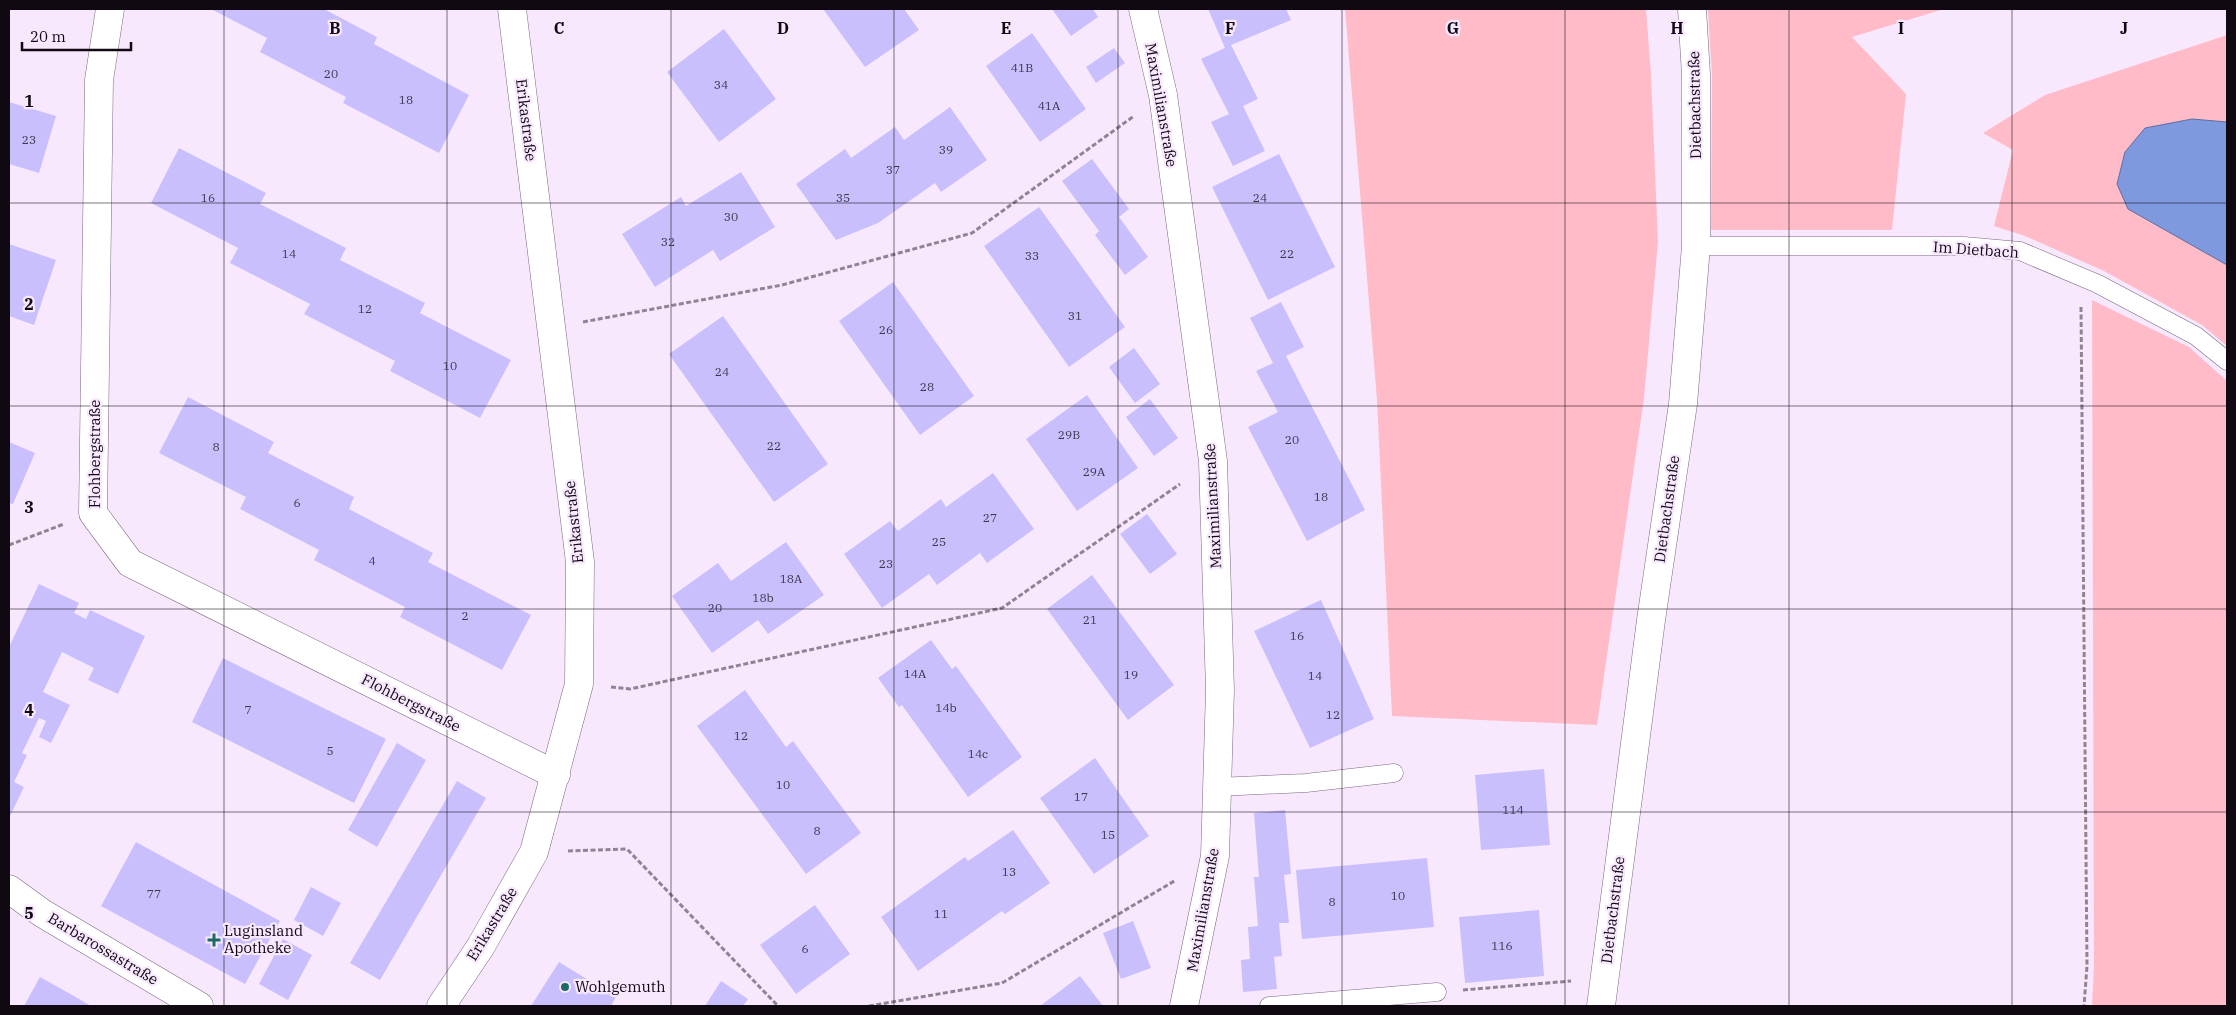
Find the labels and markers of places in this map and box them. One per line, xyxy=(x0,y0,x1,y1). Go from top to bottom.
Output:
place label: Luginsland Apotheke xyxy=(224,921,303,957)
marker: Luginsland Apotheke xyxy=(208,934,220,946)
place label: Wohlgemuth xyxy=(575,977,666,996)
marker: Wohlgemuth xyxy=(559,981,571,993)

